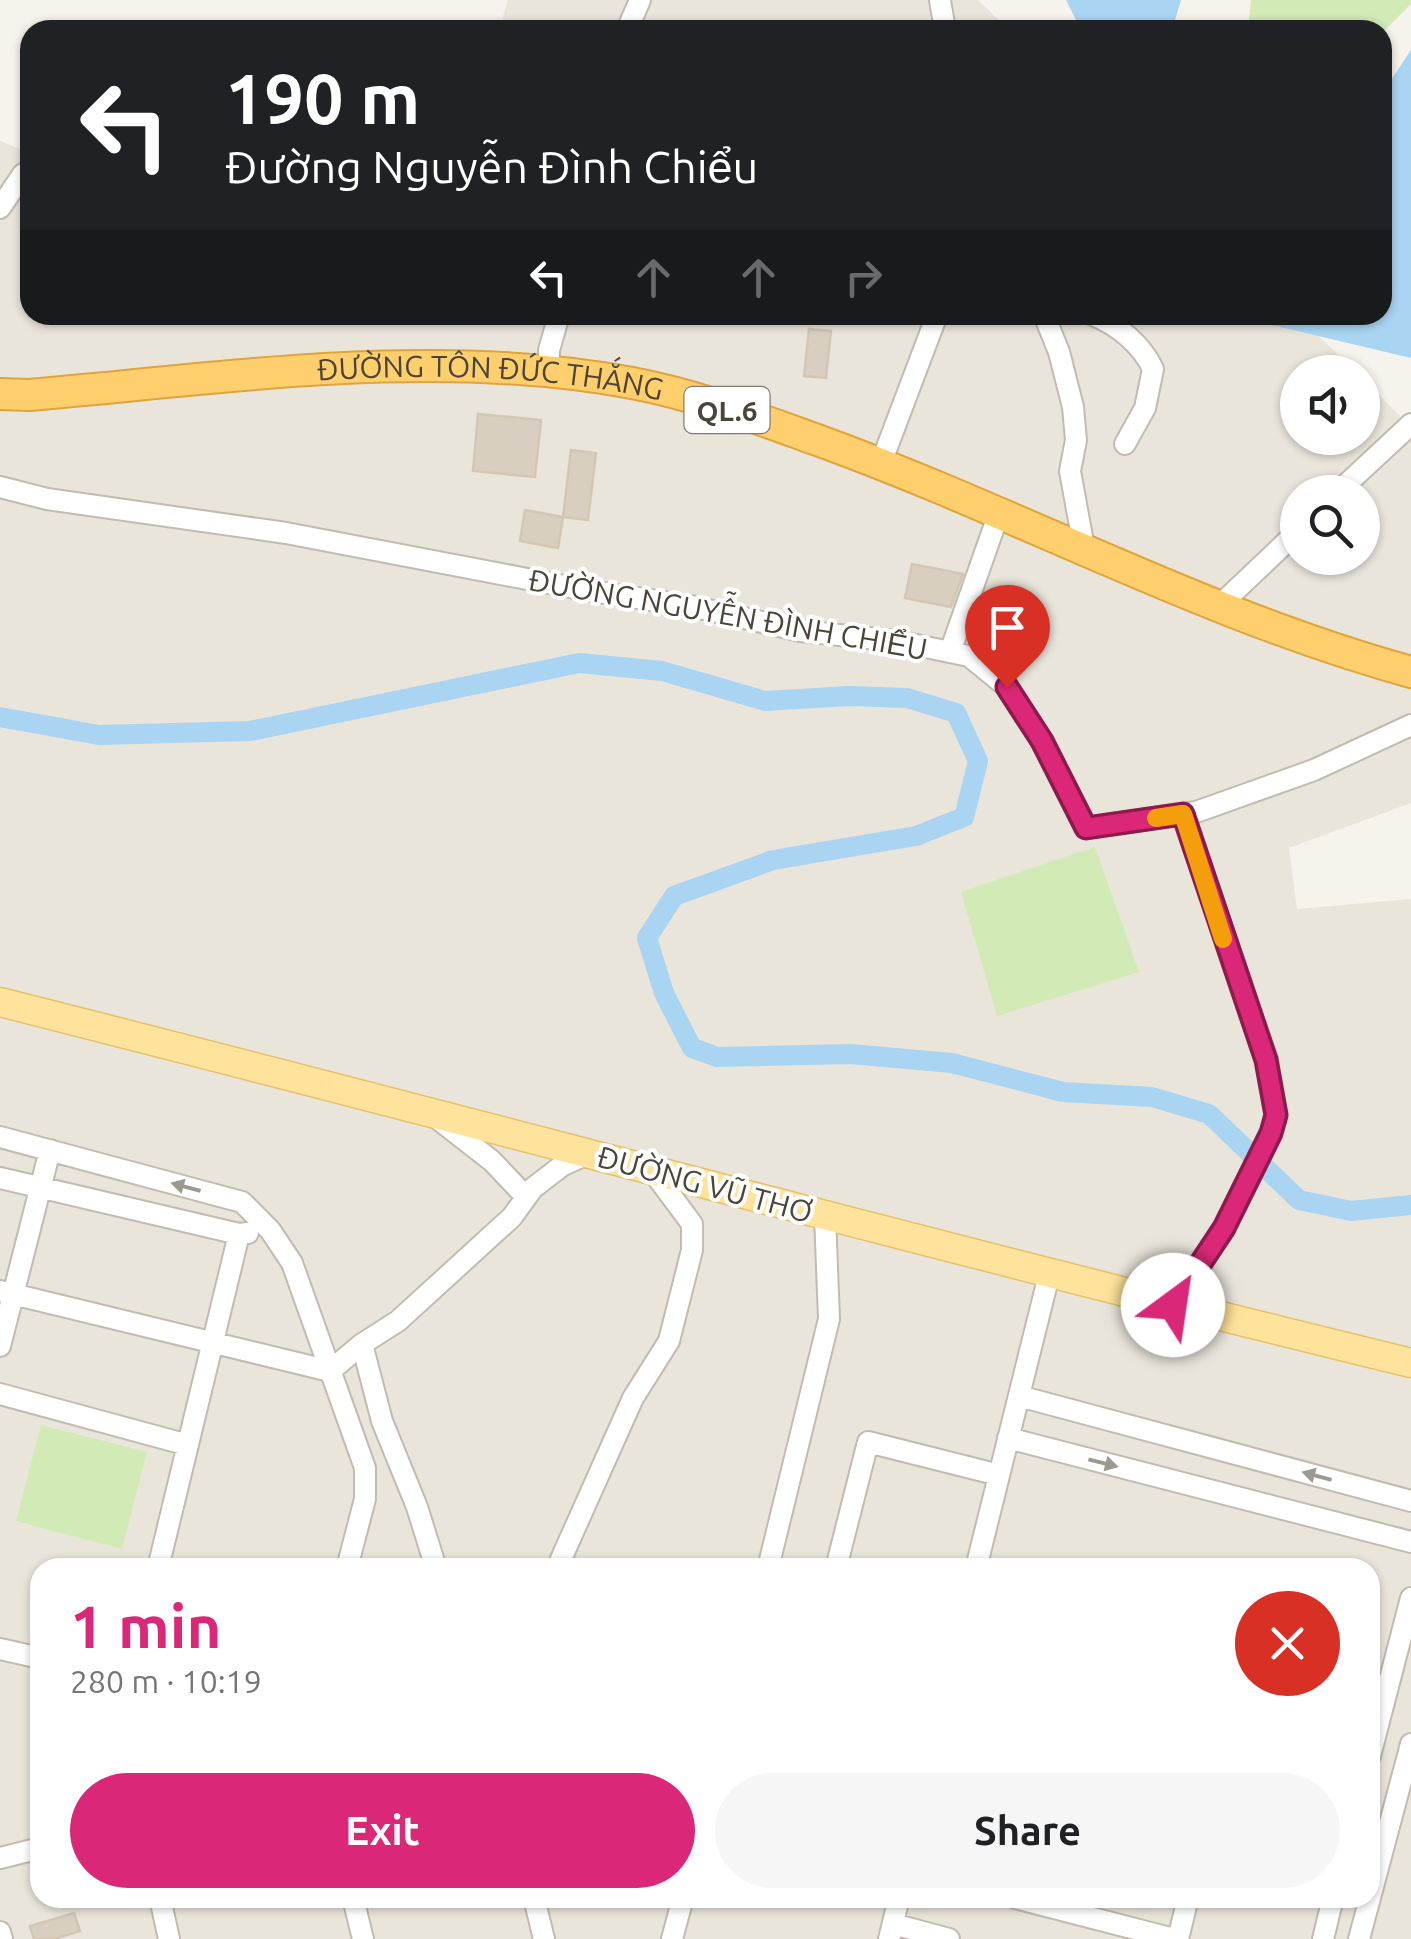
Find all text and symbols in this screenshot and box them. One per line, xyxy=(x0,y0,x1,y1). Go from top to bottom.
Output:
text: 190 m xyxy=(225,59,420,137)
icon: left xyxy=(60,60,190,190)
text: Đường Nguyễn Đình Chiểu xyxy=(225,141,758,192)
icon: left xyxy=(521,250,576,305)
icon: ahead xyxy=(626,250,681,305)
icon: ahead xyxy=(731,250,786,305)
icon: right xyxy=(836,250,891,305)
street label: ĐƯỜNG TÔN ĐỨC THẮNG xyxy=(316,348,667,406)
map controls xyxy=(1280,355,1380,575)
button: sound xyxy=(1280,355,1380,455)
road number: QL.6 xyxy=(684,387,770,433)
button: search xyxy=(1280,475,1380,575)
street label: ĐƯỜNG NGUYỄN ĐÌNH CHIỂU xyxy=(526,555,931,666)
pin xyxy=(965,585,1050,688)
icon: arrive xyxy=(980,600,1035,655)
street label: ĐƯỜNG VŨ THƠ xyxy=(594,1138,817,1229)
one-way arrow xyxy=(171,1179,201,1194)
position arrow xyxy=(1121,1253,1225,1357)
one-way arrow xyxy=(1088,1455,1119,1471)
one-way arrow xyxy=(1301,1467,1332,1483)
button: close xyxy=(1235,1591,1340,1696)
text: 1 min xyxy=(70,1592,222,1659)
text: 280 m · 10:19 xyxy=(70,1663,262,1699)
button: Exit xyxy=(70,1773,695,1888)
button: Share xyxy=(715,1773,1340,1888)

